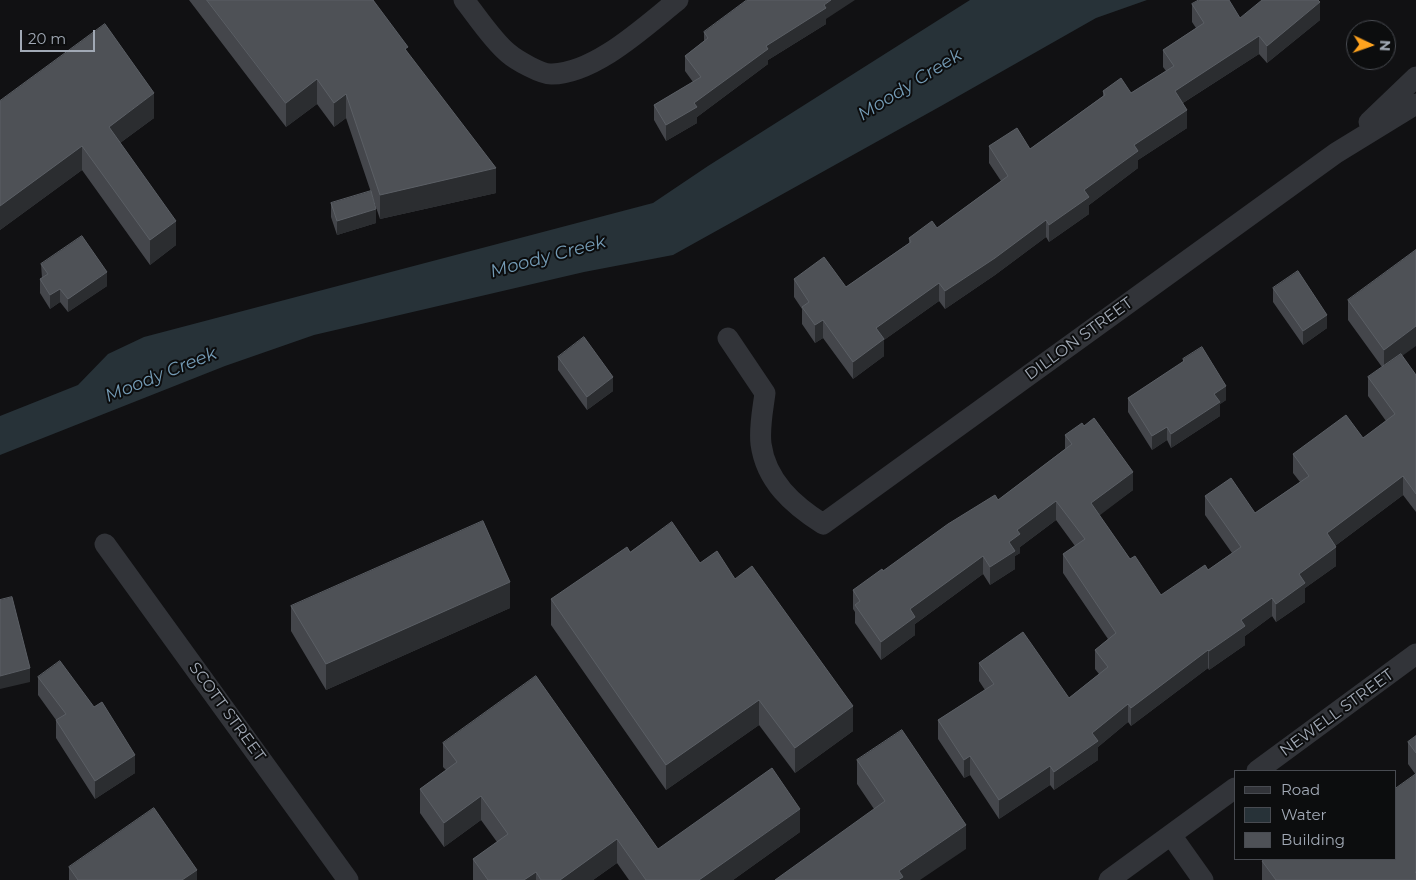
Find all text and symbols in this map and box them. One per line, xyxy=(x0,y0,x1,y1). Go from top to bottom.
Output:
scale bar xyxy=(22,20,98,52)
north arrow xyxy=(1346,20,1396,70)
text: 20 m xyxy=(28,29,66,48)
text: N xyxy=(1376,40,1394,52)
water label: Moody Creek xyxy=(854,44,966,126)
water label: Moody Creek xyxy=(488,231,608,283)
street label: DILLON STREET xyxy=(1021,294,1137,384)
water label: Moody Creek xyxy=(102,343,220,407)
street label: SCOTT STREET xyxy=(185,659,269,765)
street label: NEWELL STREET xyxy=(1276,665,1398,761)
legend xyxy=(1234,770,1396,860)
text: Road xyxy=(1281,780,1320,799)
text: Water xyxy=(1281,805,1327,824)
text: Building xyxy=(1281,830,1345,849)

